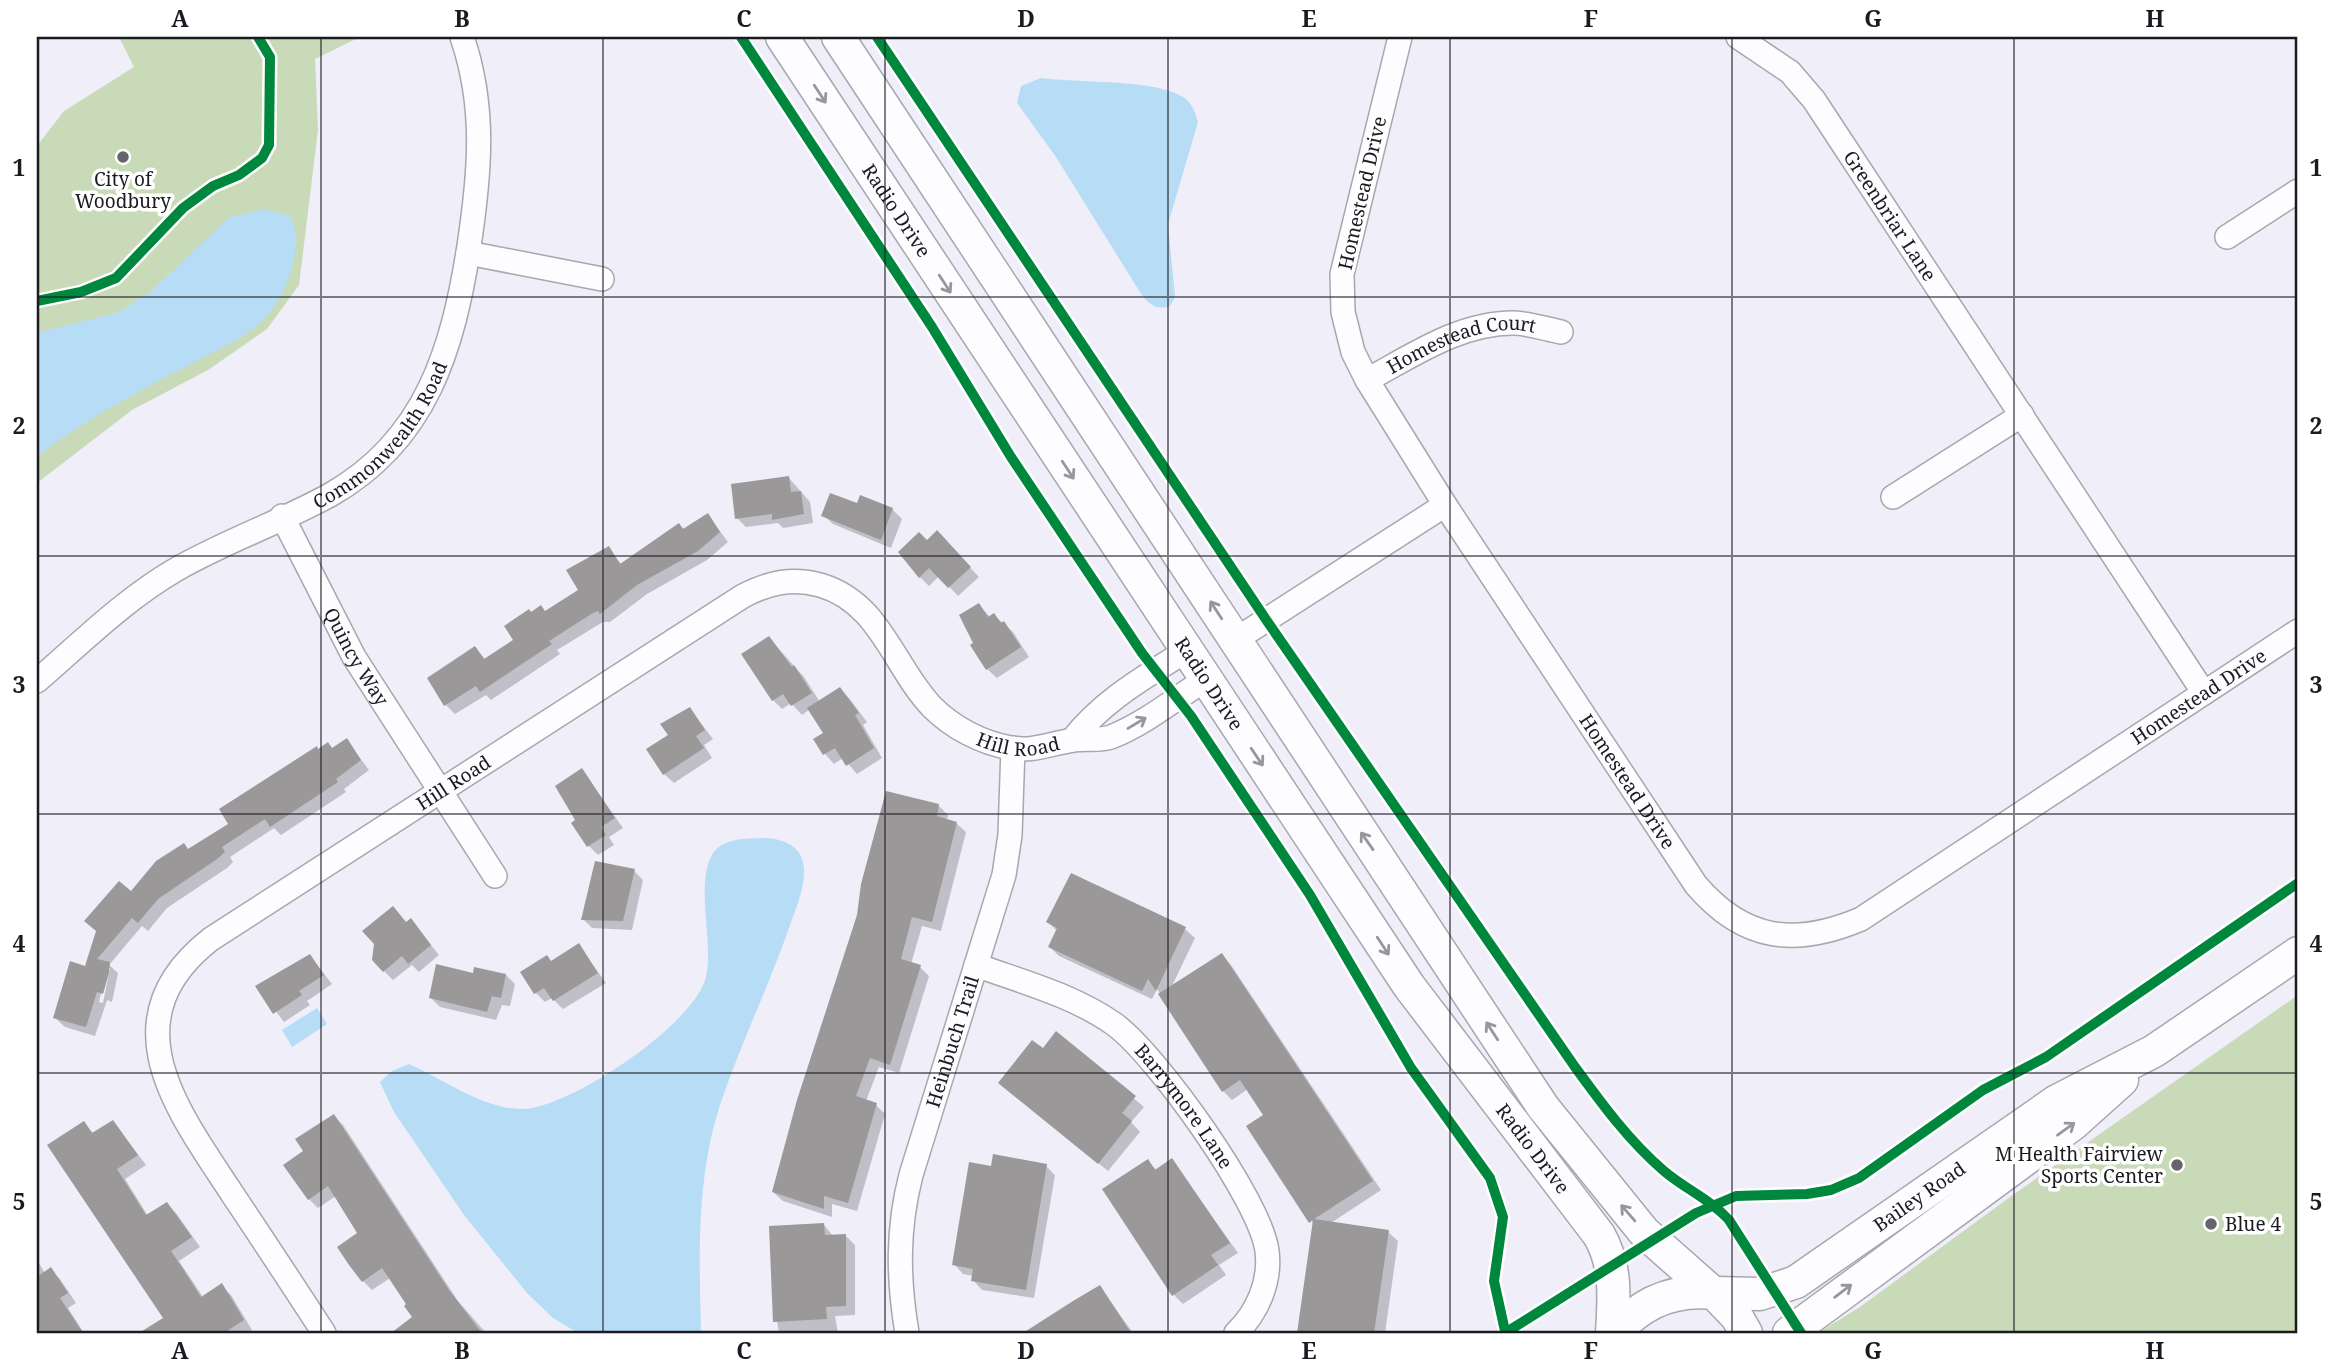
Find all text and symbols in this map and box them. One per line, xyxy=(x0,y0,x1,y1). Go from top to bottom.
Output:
text: A xyxy=(171,2,189,34)
text: B xyxy=(454,2,470,34)
text: C xyxy=(736,2,752,34)
text: D xyxy=(1017,2,1035,34)
text: E xyxy=(1301,2,1317,34)
text: F xyxy=(1584,2,1598,34)
text: G xyxy=(1864,2,1882,34)
text: H xyxy=(2146,2,2165,34)
one-way arrow xyxy=(813,84,827,103)
street label: Homestead Drive xyxy=(1332,114,1392,272)
street label: Greenbriar Lane xyxy=(1838,145,1943,286)
marker: City of Woodbury xyxy=(115,149,131,165)
text: 1 xyxy=(13,151,26,183)
text: 1 xyxy=(2310,151,2323,183)
street label: Radio Drive xyxy=(856,159,937,262)
place label: City of Woodbury xyxy=(75,166,171,214)
one-way arrow xyxy=(938,274,952,293)
street label: Homestead Court xyxy=(1382,310,1539,380)
street label: Commonwealth Road xyxy=(308,357,453,515)
text: 2 xyxy=(13,409,26,441)
text: 2 xyxy=(2310,409,2323,441)
one-way arrow xyxy=(1061,459,1075,479)
one-way arrow xyxy=(1208,600,1222,620)
street label: Quincy Way xyxy=(318,603,395,711)
street label: Radio Drive xyxy=(1169,632,1250,735)
street label: Homestead Drive xyxy=(2126,642,2271,751)
text: 3 xyxy=(13,668,26,700)
text: 3 xyxy=(2310,668,2323,700)
street label: Homestead Drive xyxy=(1573,709,1682,854)
one-way arrow xyxy=(1126,716,1146,730)
street label: Hill Road xyxy=(973,726,1062,762)
one-way arrow xyxy=(1250,746,1264,766)
street label: Hill Road xyxy=(411,749,496,816)
one-way arrow xyxy=(1360,832,1374,851)
text: 4 xyxy=(13,927,26,959)
text: 4 xyxy=(2310,927,2323,959)
one-way arrow xyxy=(1375,936,1390,955)
street label: Heinbuch Trail xyxy=(920,972,985,1111)
one-way arrow xyxy=(1485,1022,1500,1041)
street label: Barrymore Lane xyxy=(1129,1038,1239,1174)
street label: Radio Drive xyxy=(1490,1098,1576,1199)
one-way arrow xyxy=(2056,1122,2075,1136)
place label: M Health Fairview Sports Center xyxy=(1995,1141,2164,1189)
street label: Bailey Road xyxy=(1868,1155,1971,1238)
marker: M Health Fairview Sports Center xyxy=(2169,1157,2185,1173)
text: 5 xyxy=(13,1185,26,1217)
text: 5 xyxy=(2310,1185,2323,1217)
one-way arrow xyxy=(1620,1204,1636,1222)
place label: Blue 4 xyxy=(2225,1211,2281,1237)
marker: Blue 4 xyxy=(2203,1216,2219,1232)
one-way arrow xyxy=(1833,1284,1851,1299)
text: A xyxy=(171,1334,189,1366)
text: B xyxy=(454,1334,470,1366)
text: C xyxy=(736,1334,752,1366)
text: D xyxy=(1017,1334,1035,1366)
text: E xyxy=(1301,1334,1317,1366)
text: F xyxy=(1584,1334,1598,1366)
text: G xyxy=(1864,1334,1882,1366)
text: H xyxy=(2146,1334,2165,1366)

